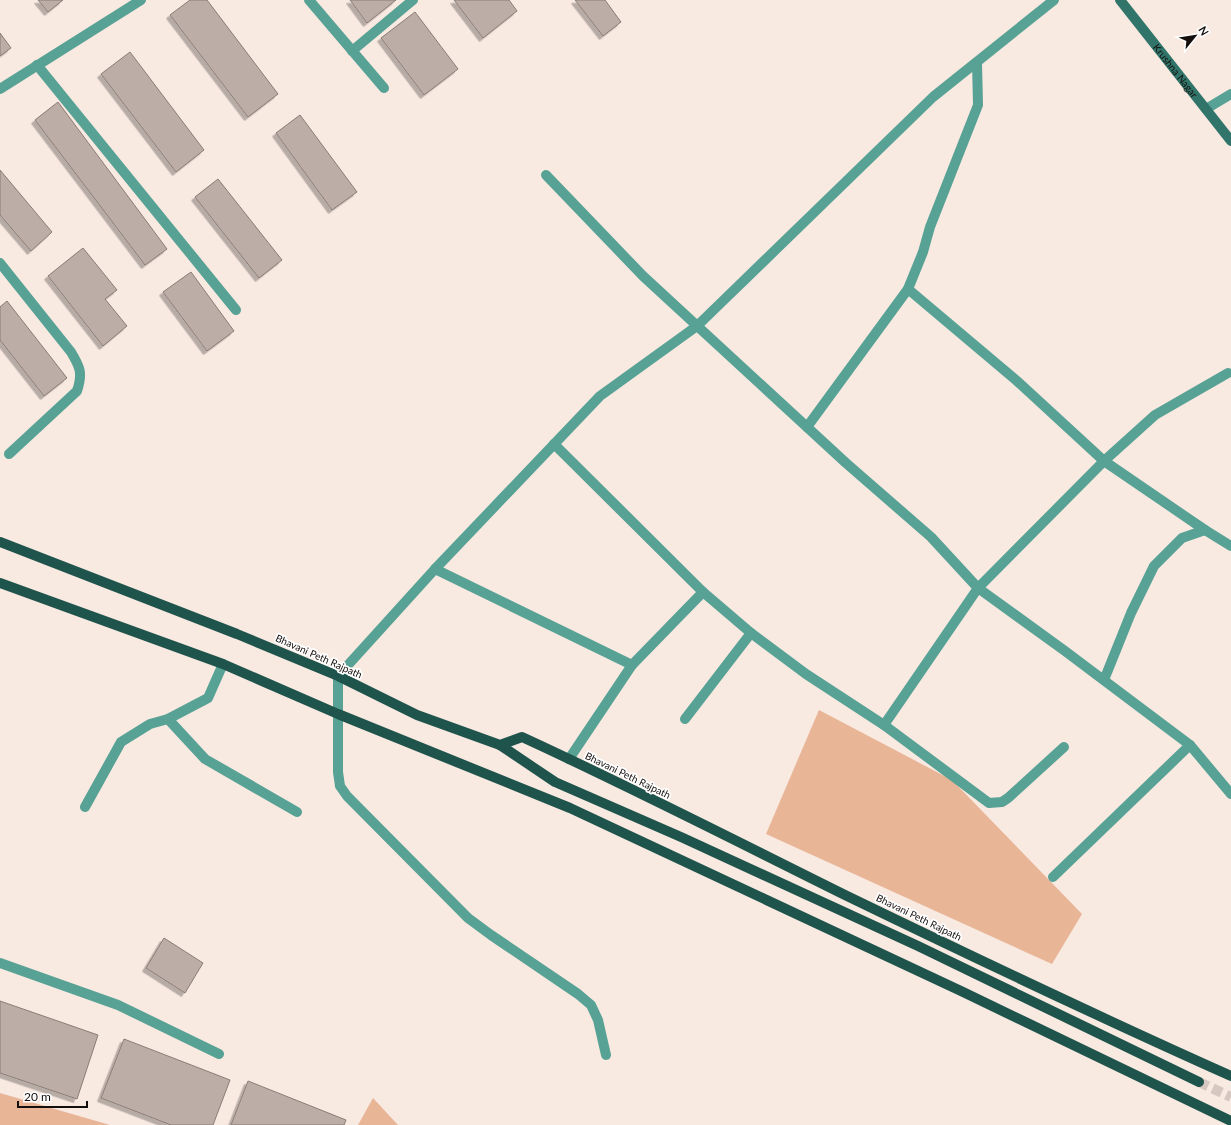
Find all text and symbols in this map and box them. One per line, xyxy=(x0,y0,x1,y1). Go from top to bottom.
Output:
north arrow xyxy=(1175,16,1215,56)
text: N xyxy=(1196,24,1212,38)
street label: Krushna Nagar xyxy=(1151,41,1201,100)
street label: Bhavani Peth Rajpath xyxy=(274,632,364,680)
street label: Bhavani Peth Rajpath xyxy=(583,749,673,801)
street label: Bhavani Peth Rajpath xyxy=(874,891,964,943)
scale bar xyxy=(18,1083,87,1109)
text: 20 m xyxy=(24,1089,51,1104)

